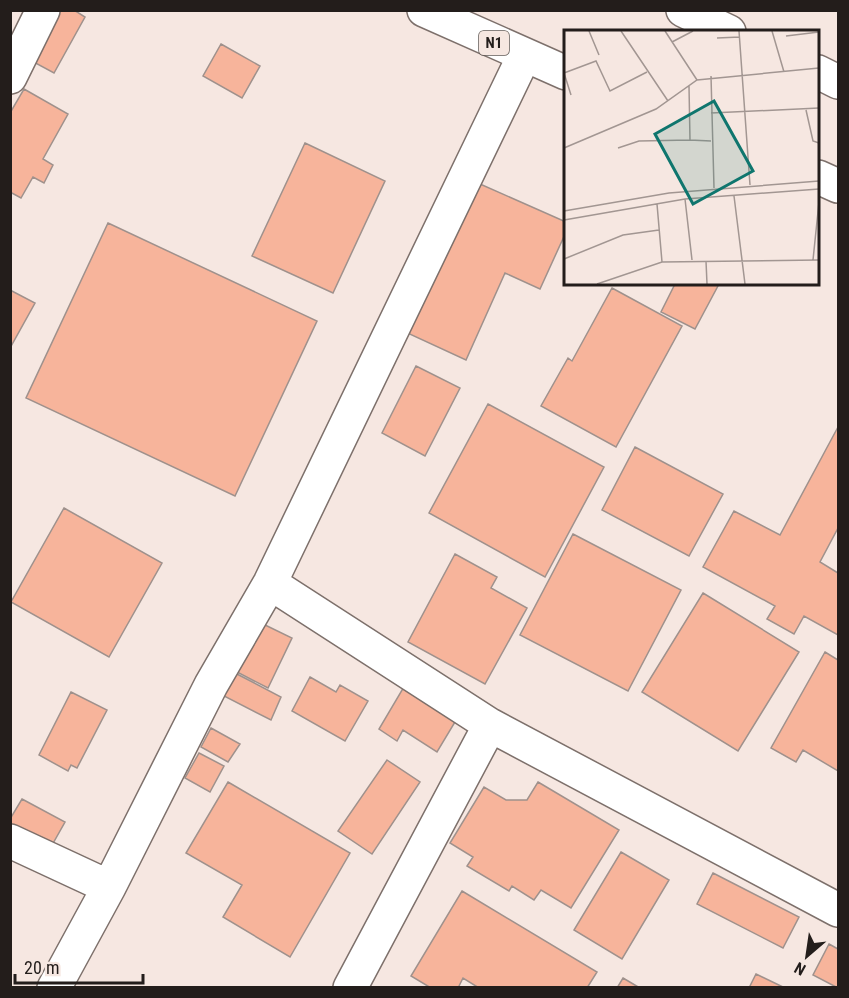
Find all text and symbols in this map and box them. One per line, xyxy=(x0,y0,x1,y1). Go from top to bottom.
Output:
inset map xyxy=(564,30,819,285)
road number: N1 xyxy=(479,31,509,55)
north arrow xyxy=(777,926,837,986)
scale bar xyxy=(15,947,142,985)
text: 20 m xyxy=(24,957,59,978)
text: N xyxy=(791,958,809,979)

